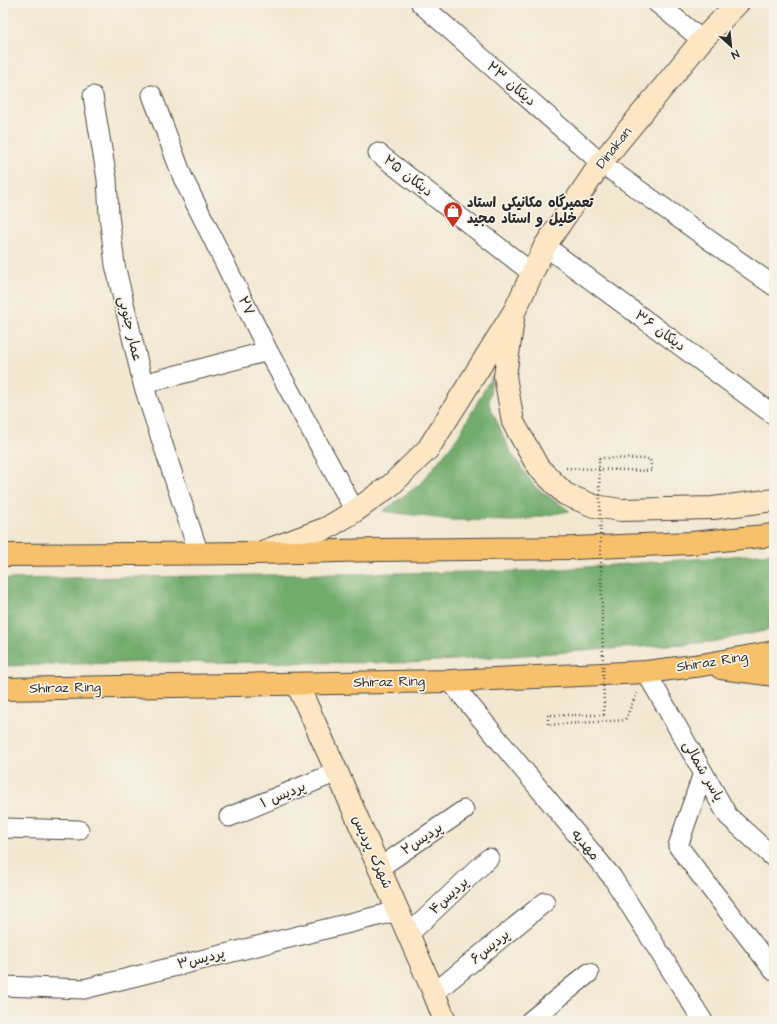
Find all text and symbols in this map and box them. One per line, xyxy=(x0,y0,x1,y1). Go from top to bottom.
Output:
north arrow xyxy=(711,26,751,66)
text: N xyxy=(729,46,742,63)
street label: ۲۳ دینکان xyxy=(482,57,540,111)
street label: Dinakan xyxy=(591,123,637,173)
street label: ۲۵ دینکان xyxy=(379,150,437,202)
place label: تعمیرگاه مکانیکی استاد خلیل و استاد مجید xyxy=(467,193,594,229)
shop icon: تعمیرگاه مکانیکی استاد خلیل و استاد مجید xyxy=(442,200,464,228)
street label: ۲۷ xyxy=(233,293,259,319)
street label: عمار جنوبی xyxy=(113,294,147,364)
street label: ۳۶ دینکان xyxy=(630,306,690,356)
street label: Shiraz Ring xyxy=(675,647,749,677)
street label: Shiraz Ring xyxy=(353,671,425,693)
street label: Shiraz Ring xyxy=(29,677,101,699)
street label: یاسر شمالی xyxy=(678,737,728,805)
street label: پردیس ۱ xyxy=(257,776,309,814)
street label: شهرک پردیس xyxy=(347,812,397,892)
street label: پردیس۲ xyxy=(397,818,447,860)
street label: مهدیه xyxy=(566,825,604,865)
street label: پردیس۴ xyxy=(425,873,473,919)
street label: پردیس۶ xyxy=(466,925,514,969)
street label: پردیس۳ xyxy=(175,943,227,975)

